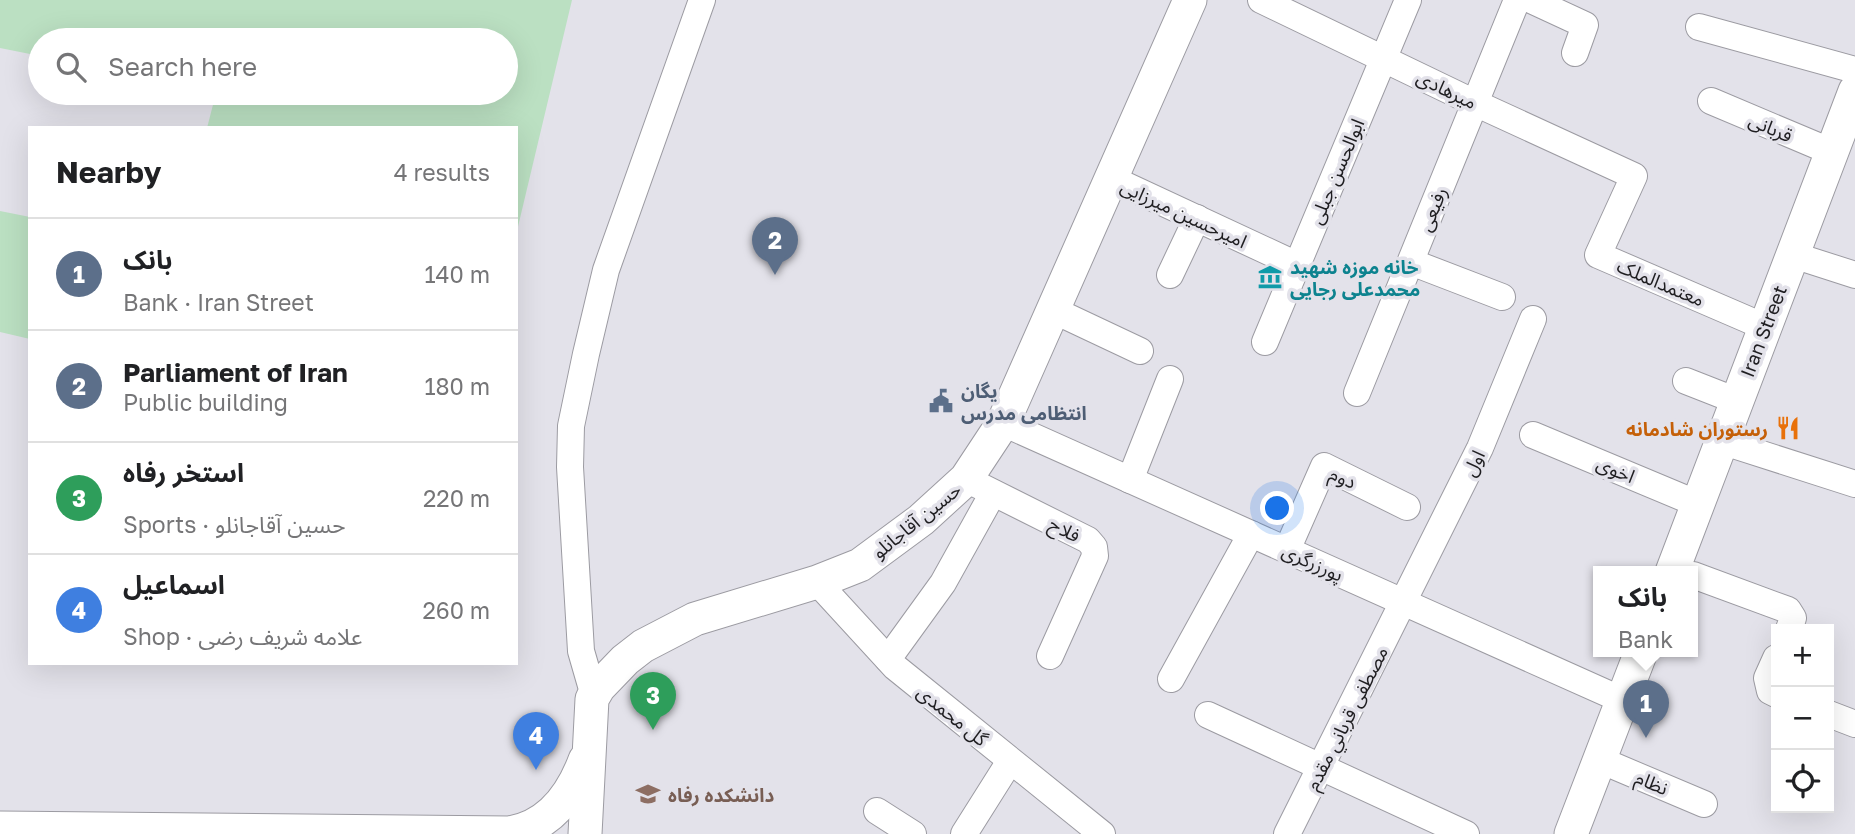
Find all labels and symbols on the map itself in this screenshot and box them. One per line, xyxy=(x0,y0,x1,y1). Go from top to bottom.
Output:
street label: میرهادی xyxy=(1413,65,1481,114)
street label: قربانی xyxy=(1745,108,1796,147)
street label: ابوالحسن جبلی xyxy=(1303,115,1369,228)
street label: امیرحسین میرزایی xyxy=(1117,174,1251,253)
street label: رفیعی xyxy=(1413,183,1452,235)
pin: 2 xyxy=(752,217,798,275)
street label: معتمدالملک xyxy=(1614,253,1708,311)
place label: خانه موزه شهید محمدعلی رجایی xyxy=(1290,255,1420,301)
museum icon: خانه موزه شهید محمدعلی رجایی xyxy=(1256,263,1284,291)
street label: Iran Street xyxy=(1735,282,1791,380)
place label: یگان انتظامی مدرس xyxy=(961,379,1087,425)
public building icon: یگان انتظامی مدرس xyxy=(927,387,955,415)
restaurant icon: رستوران شادمانه xyxy=(1774,414,1802,442)
place label: رستوران شادمانه xyxy=(1626,417,1768,441)
street label: اول xyxy=(1457,446,1490,480)
street label: اخوی xyxy=(1593,451,1639,488)
street label: دوم xyxy=(1324,461,1360,497)
street label: حسین آقاجانلو xyxy=(867,477,966,564)
your location xyxy=(1260,491,1294,525)
street label: فلاح xyxy=(1044,511,1084,549)
street label: پورزرگری xyxy=(1278,538,1347,588)
street label: مصطفی قرباني مقدم xyxy=(1300,642,1396,796)
pin: 3 xyxy=(630,672,676,730)
street label: گل محمدی xyxy=(912,680,994,752)
pin: 1 xyxy=(1623,680,1669,738)
pin: 4 xyxy=(513,712,559,770)
street label: نظام xyxy=(1631,765,1672,803)
school or university icon: دانشکده رفاه xyxy=(634,780,662,808)
place label: دانشکده رفاه xyxy=(668,783,775,807)

